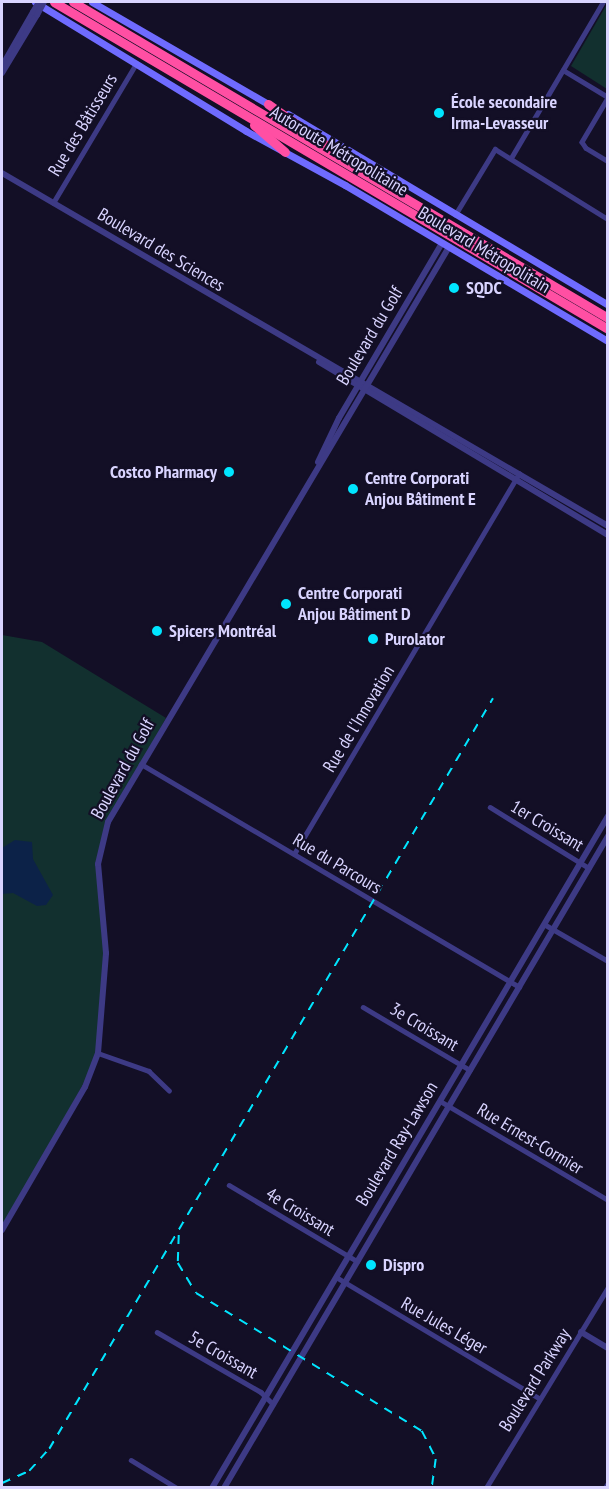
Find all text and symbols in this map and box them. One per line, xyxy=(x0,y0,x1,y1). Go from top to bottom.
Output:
street label: Rue des Bâtisseurs xyxy=(44,70,122,180)
place label: École secondaire Irma-Levasseur xyxy=(451,92,557,134)
street label: Autoroute Métropolitaine xyxy=(266,101,412,201)
marker: École secondaire Irma-Levasseur xyxy=(432,106,446,120)
street label: Boulevard Métropolitain xyxy=(414,202,554,298)
street label: Boulevard des Sciences xyxy=(94,204,228,296)
place label: SQDC xyxy=(466,277,502,299)
marker: SQDC xyxy=(447,281,461,295)
street label: Boulevard du Golf xyxy=(332,283,408,389)
place label: Costco Pharmacy xyxy=(110,461,217,483)
marker: Costco Pharmacy xyxy=(222,465,236,479)
place label: Centre Corporati Anjou Bâtiment E xyxy=(365,468,476,510)
marker: Centre Corporati Anjou Bâtiment E xyxy=(346,482,360,496)
place label: Centre Corporati Anjou Bâtiment D xyxy=(298,583,411,626)
marker: Centre Corporati Anjou Bâtiment D xyxy=(279,597,293,611)
place label: Spicers Montréal xyxy=(169,620,276,642)
marker: Spicers Montréal xyxy=(150,624,164,638)
place label: Purolator xyxy=(385,628,445,650)
marker: Purolator xyxy=(366,632,380,646)
street label: Rue de l'Innovation xyxy=(319,662,399,776)
street label: Boulevard du Golf xyxy=(87,715,159,823)
street label: 1er Croissant xyxy=(507,796,587,856)
street label: Rue du Parcours xyxy=(289,829,385,899)
street label: 3e Croissant xyxy=(386,998,462,1056)
street label: Boulevard Ray-Lawson xyxy=(351,1078,443,1210)
street label: Rue Ernest-Cormier xyxy=(473,1099,587,1179)
street label: 4e Croissant xyxy=(262,1183,338,1241)
place label: Dispro xyxy=(383,1254,424,1276)
marker: Dispro xyxy=(364,1258,378,1272)
street label: Rue Jules Léger xyxy=(397,1293,491,1359)
street label: Boulevard Parkway xyxy=(495,1324,575,1436)
street label: 5e Croissant xyxy=(185,1327,261,1383)

